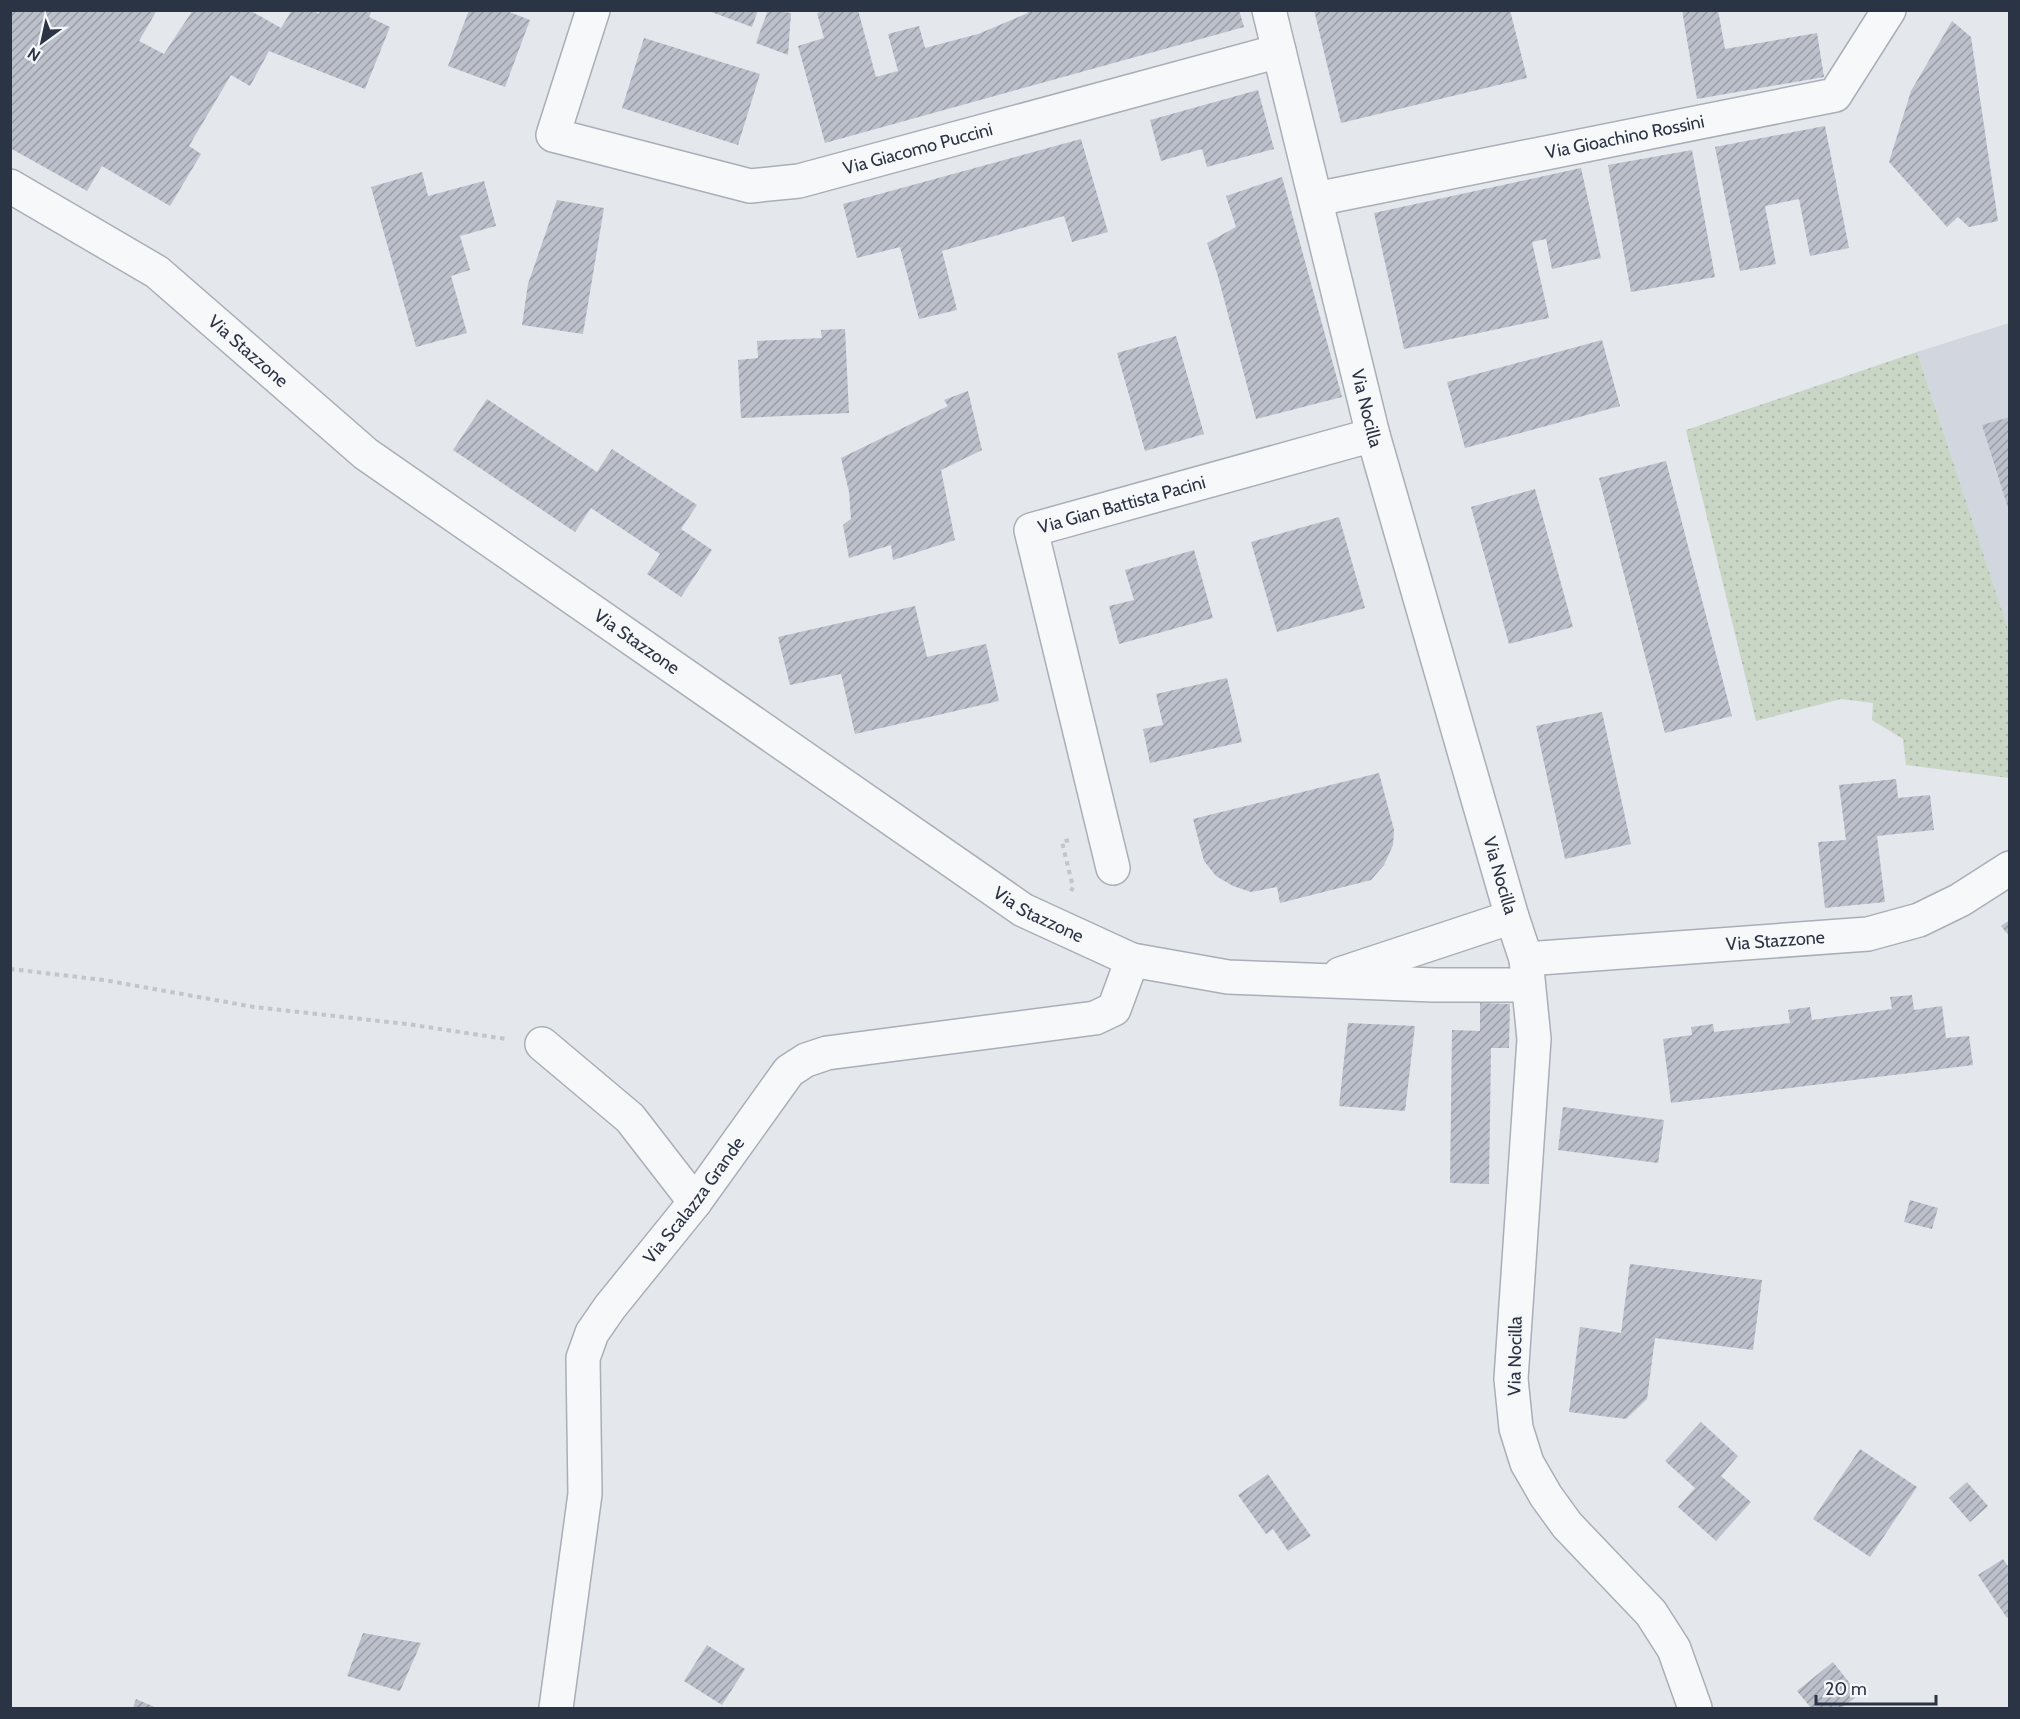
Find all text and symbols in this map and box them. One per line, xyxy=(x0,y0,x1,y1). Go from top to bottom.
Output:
north arrow xyxy=(12,12,72,72)
text: N xyxy=(24,43,44,65)
street label: Via Gioachino Rossini xyxy=(1543,110,1706,164)
street label: Via Giacomo Puccini xyxy=(840,118,995,180)
street label: Via Stazzone xyxy=(203,310,293,392)
street label: Via Nocilla xyxy=(1346,367,1387,450)
street label: Via Gian Battista Pacini xyxy=(1036,471,1208,539)
street label: Via Stazzone xyxy=(590,605,684,679)
street label: Via Nocilla xyxy=(1478,834,1522,917)
street label: Via Stazzone xyxy=(989,882,1087,947)
street label: Via Stazzone xyxy=(1725,926,1826,955)
street label: Via Scalazza Grande xyxy=(639,1133,749,1268)
street label: Via Nocilla xyxy=(1503,1316,1527,1396)
scale bar xyxy=(1816,1668,1936,1706)
text: 20 m xyxy=(1825,1678,1867,1700)

